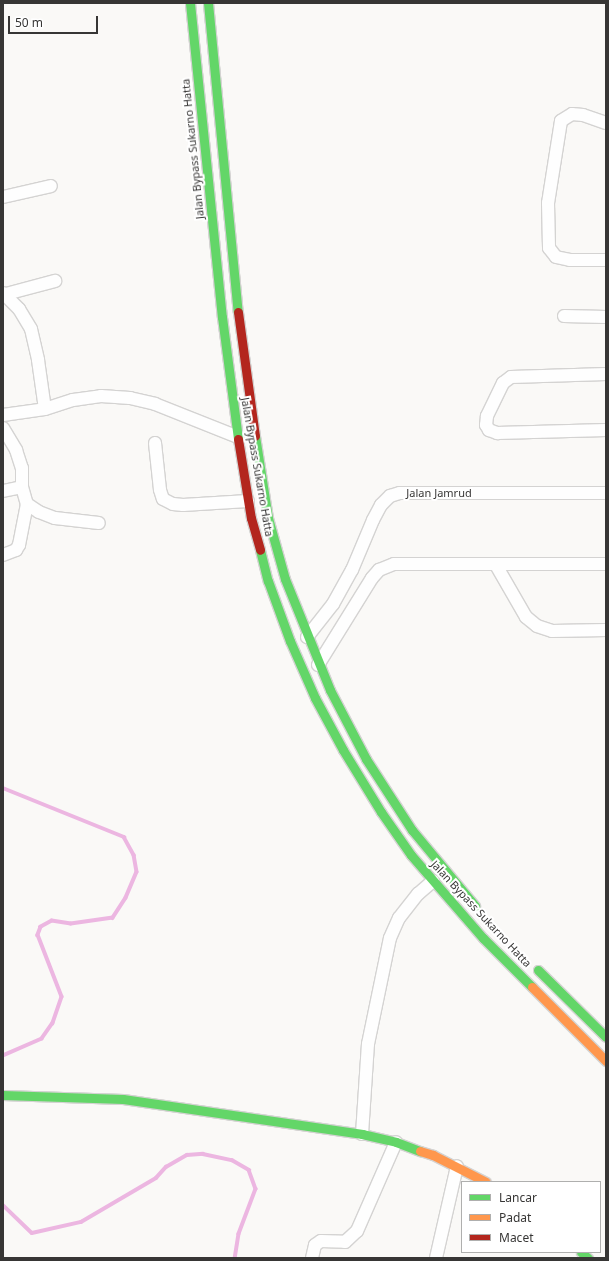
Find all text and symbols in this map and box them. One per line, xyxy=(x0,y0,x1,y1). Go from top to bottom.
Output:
scale bar xyxy=(10,8,100,34)
text: 50 m xyxy=(15,14,43,31)
street label: Jalan Bypass Sukarno Hatta xyxy=(179,78,207,220)
street label: Jalan Bypass Sukarno Hatta xyxy=(238,396,276,538)
street label: Jalan Jamrud xyxy=(406,486,472,500)
street label: Jalan Bypass Sukarno Hatta xyxy=(428,858,534,970)
legend xyxy=(461,1181,601,1253)
text: Lancar xyxy=(499,1189,537,1206)
text: Padat xyxy=(499,1209,531,1226)
text: Macet xyxy=(499,1229,533,1246)

